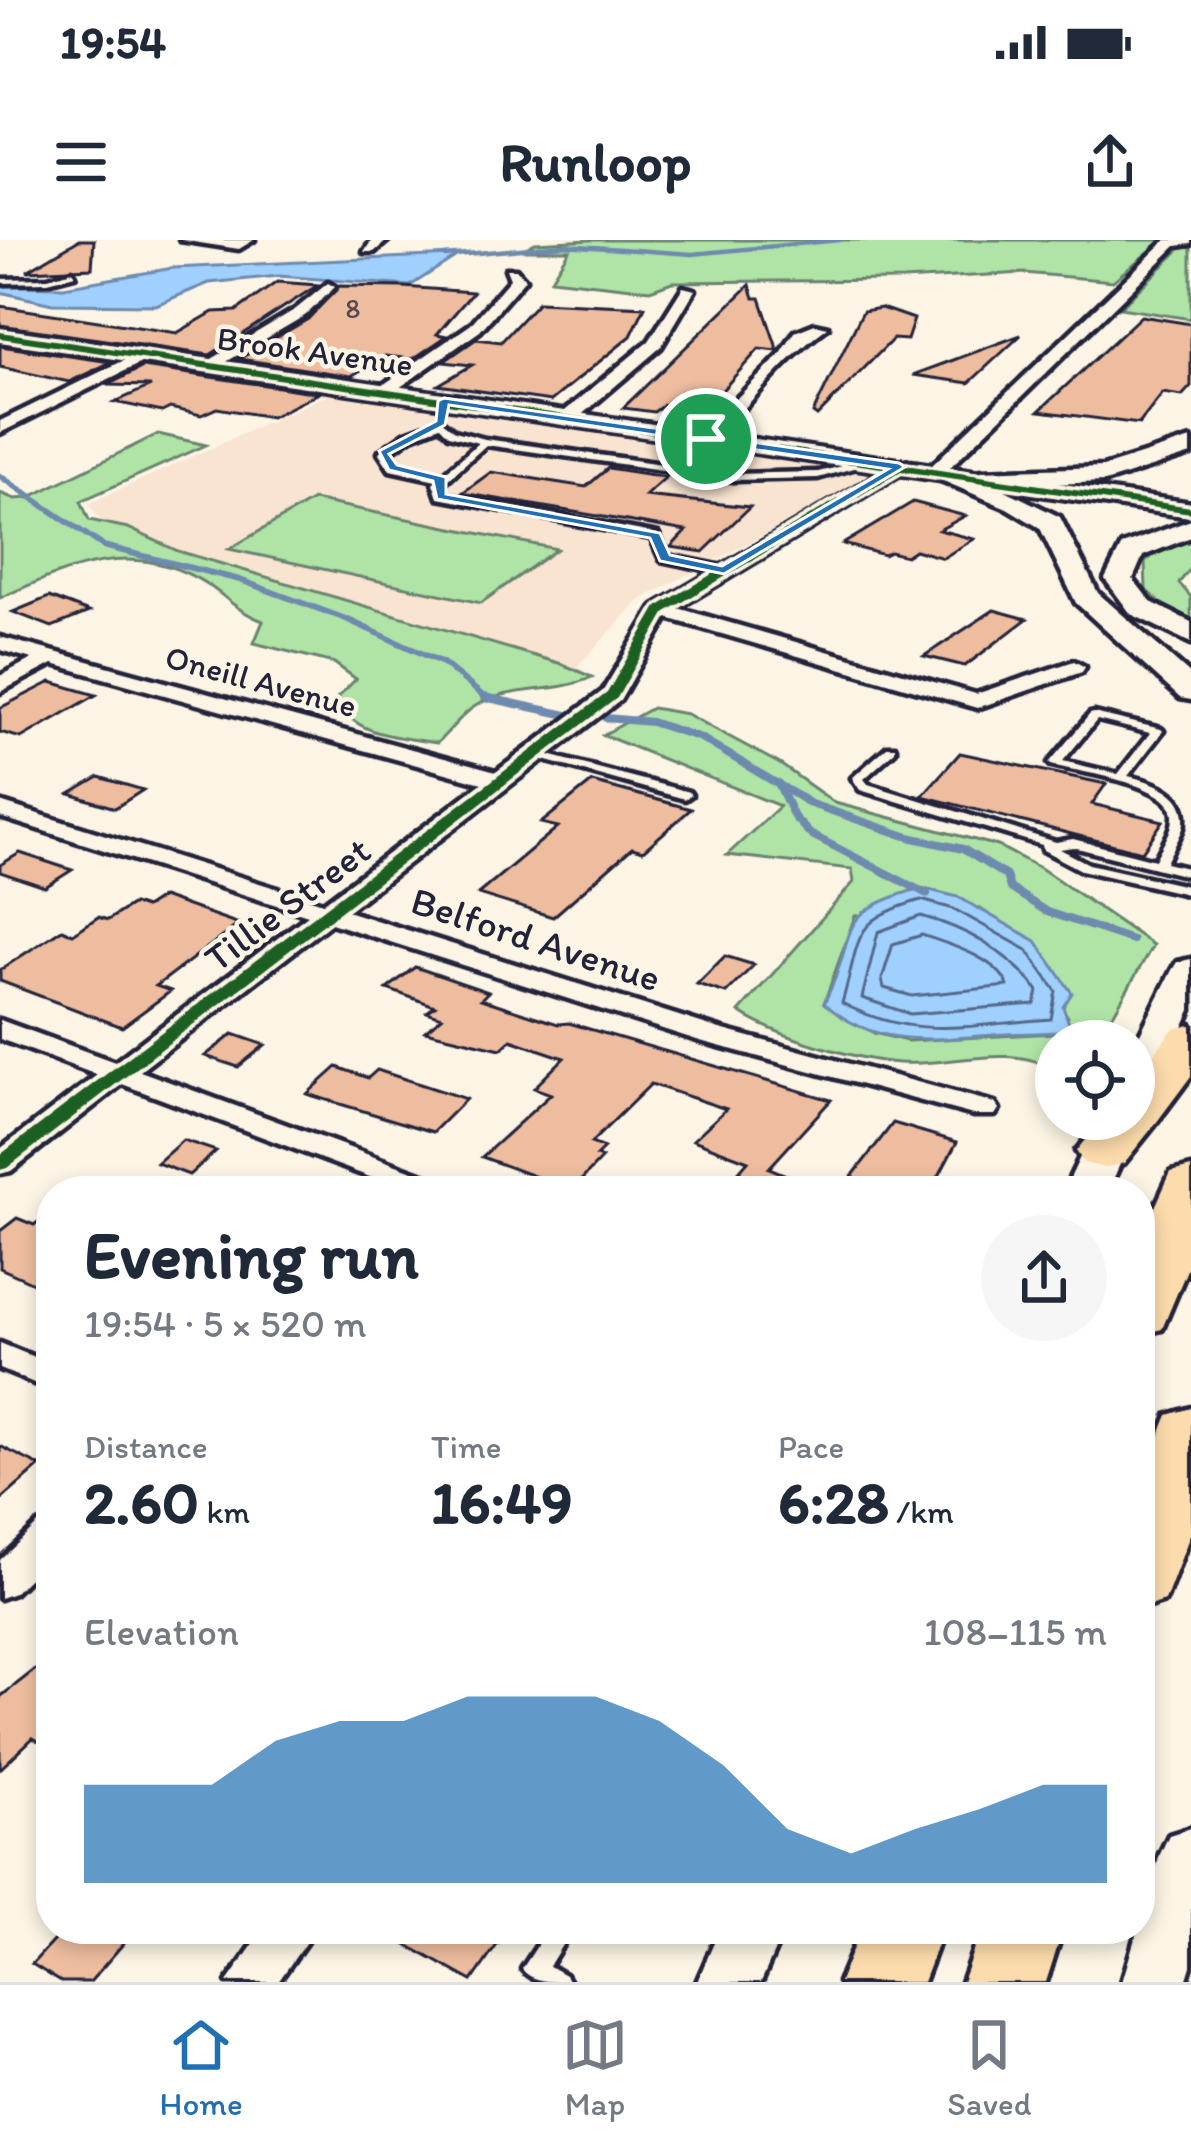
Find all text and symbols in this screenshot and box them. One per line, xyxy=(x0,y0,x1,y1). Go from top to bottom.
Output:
text: 19:54 xyxy=(60,15,166,69)
icon: menu xyxy=(48,129,114,195)
icon: share xyxy=(1077,129,1143,195)
text: Runloop xyxy=(500,130,691,195)
house number: 8 xyxy=(346,292,360,325)
street label: Brook Avenue xyxy=(215,318,415,384)
pin xyxy=(655,388,757,490)
icon: arrive xyxy=(673,406,739,472)
street label: Oneill Avenue xyxy=(161,637,361,725)
street label: Tillie Street xyxy=(195,826,379,982)
street label: Belford Avenue xyxy=(406,877,666,1001)
map controls xyxy=(1035,1020,1155,1140)
button: locate xyxy=(1035,1020,1155,1140)
text: Evening run xyxy=(84,1215,419,1295)
button: share xyxy=(981,1215,1107,1341)
text: 19:54 · 5 × 520 m xyxy=(84,1300,367,1347)
text: Distance xyxy=(84,1427,208,1466)
text: Time xyxy=(431,1427,501,1466)
text: Pace xyxy=(778,1427,844,1466)
text: 2.60 xyxy=(84,1466,199,1538)
text: 16:49 xyxy=(431,1466,573,1538)
text: 6:28 xyxy=(778,1466,889,1538)
text: km xyxy=(199,1492,250,1531)
text: /km xyxy=(889,1492,954,1531)
text: Elevation xyxy=(84,1608,239,1655)
text: 108–115 m xyxy=(924,1608,1107,1655)
tab: Home xyxy=(160,2012,243,2123)
tab: Map xyxy=(562,2012,628,2123)
tab: Saved xyxy=(947,2012,1031,2123)

